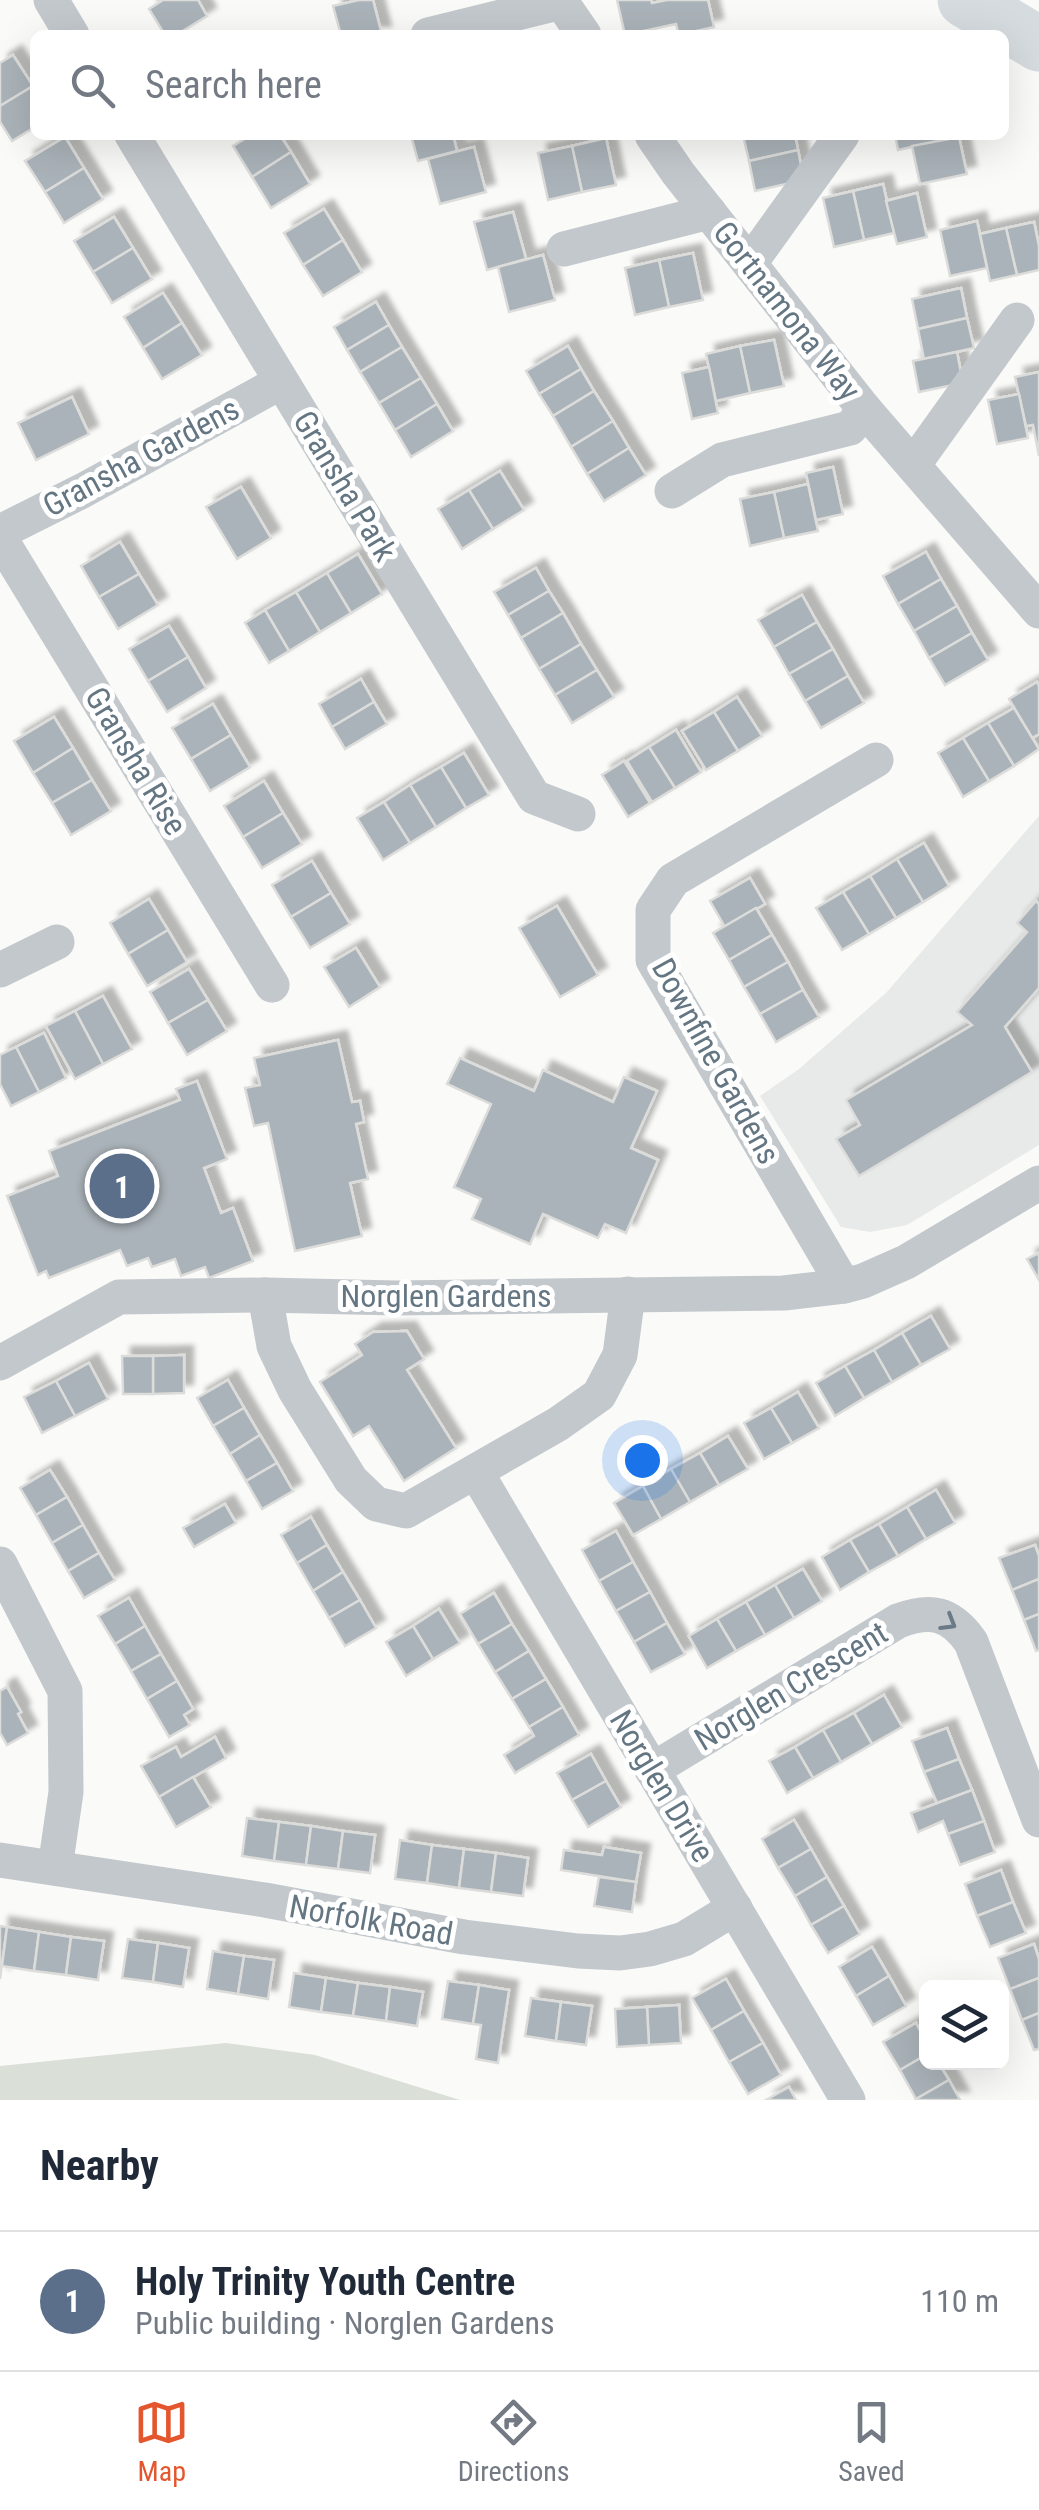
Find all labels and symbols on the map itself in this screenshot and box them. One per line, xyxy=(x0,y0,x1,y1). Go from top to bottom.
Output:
street label: Gortnamona Way xyxy=(705,214,869,408)
street label: Gransha Gardens xyxy=(37,389,245,525)
street label: Gransha Park xyxy=(285,404,405,569)
street label: Gransha Rise xyxy=(77,680,195,842)
street label: Downfine Gardens xyxy=(644,952,788,1170)
pin: 1 xyxy=(90,1148,154,1224)
street label: Norglen Gardens xyxy=(341,1277,551,1315)
your location xyxy=(617,1435,668,1486)
one-way arrow xyxy=(938,1611,956,1630)
street label: Norglen Crescent xyxy=(688,1614,894,1758)
street label: Norglen Drive xyxy=(602,1703,722,1869)
street label: Norfolk Road xyxy=(286,1887,456,1953)

